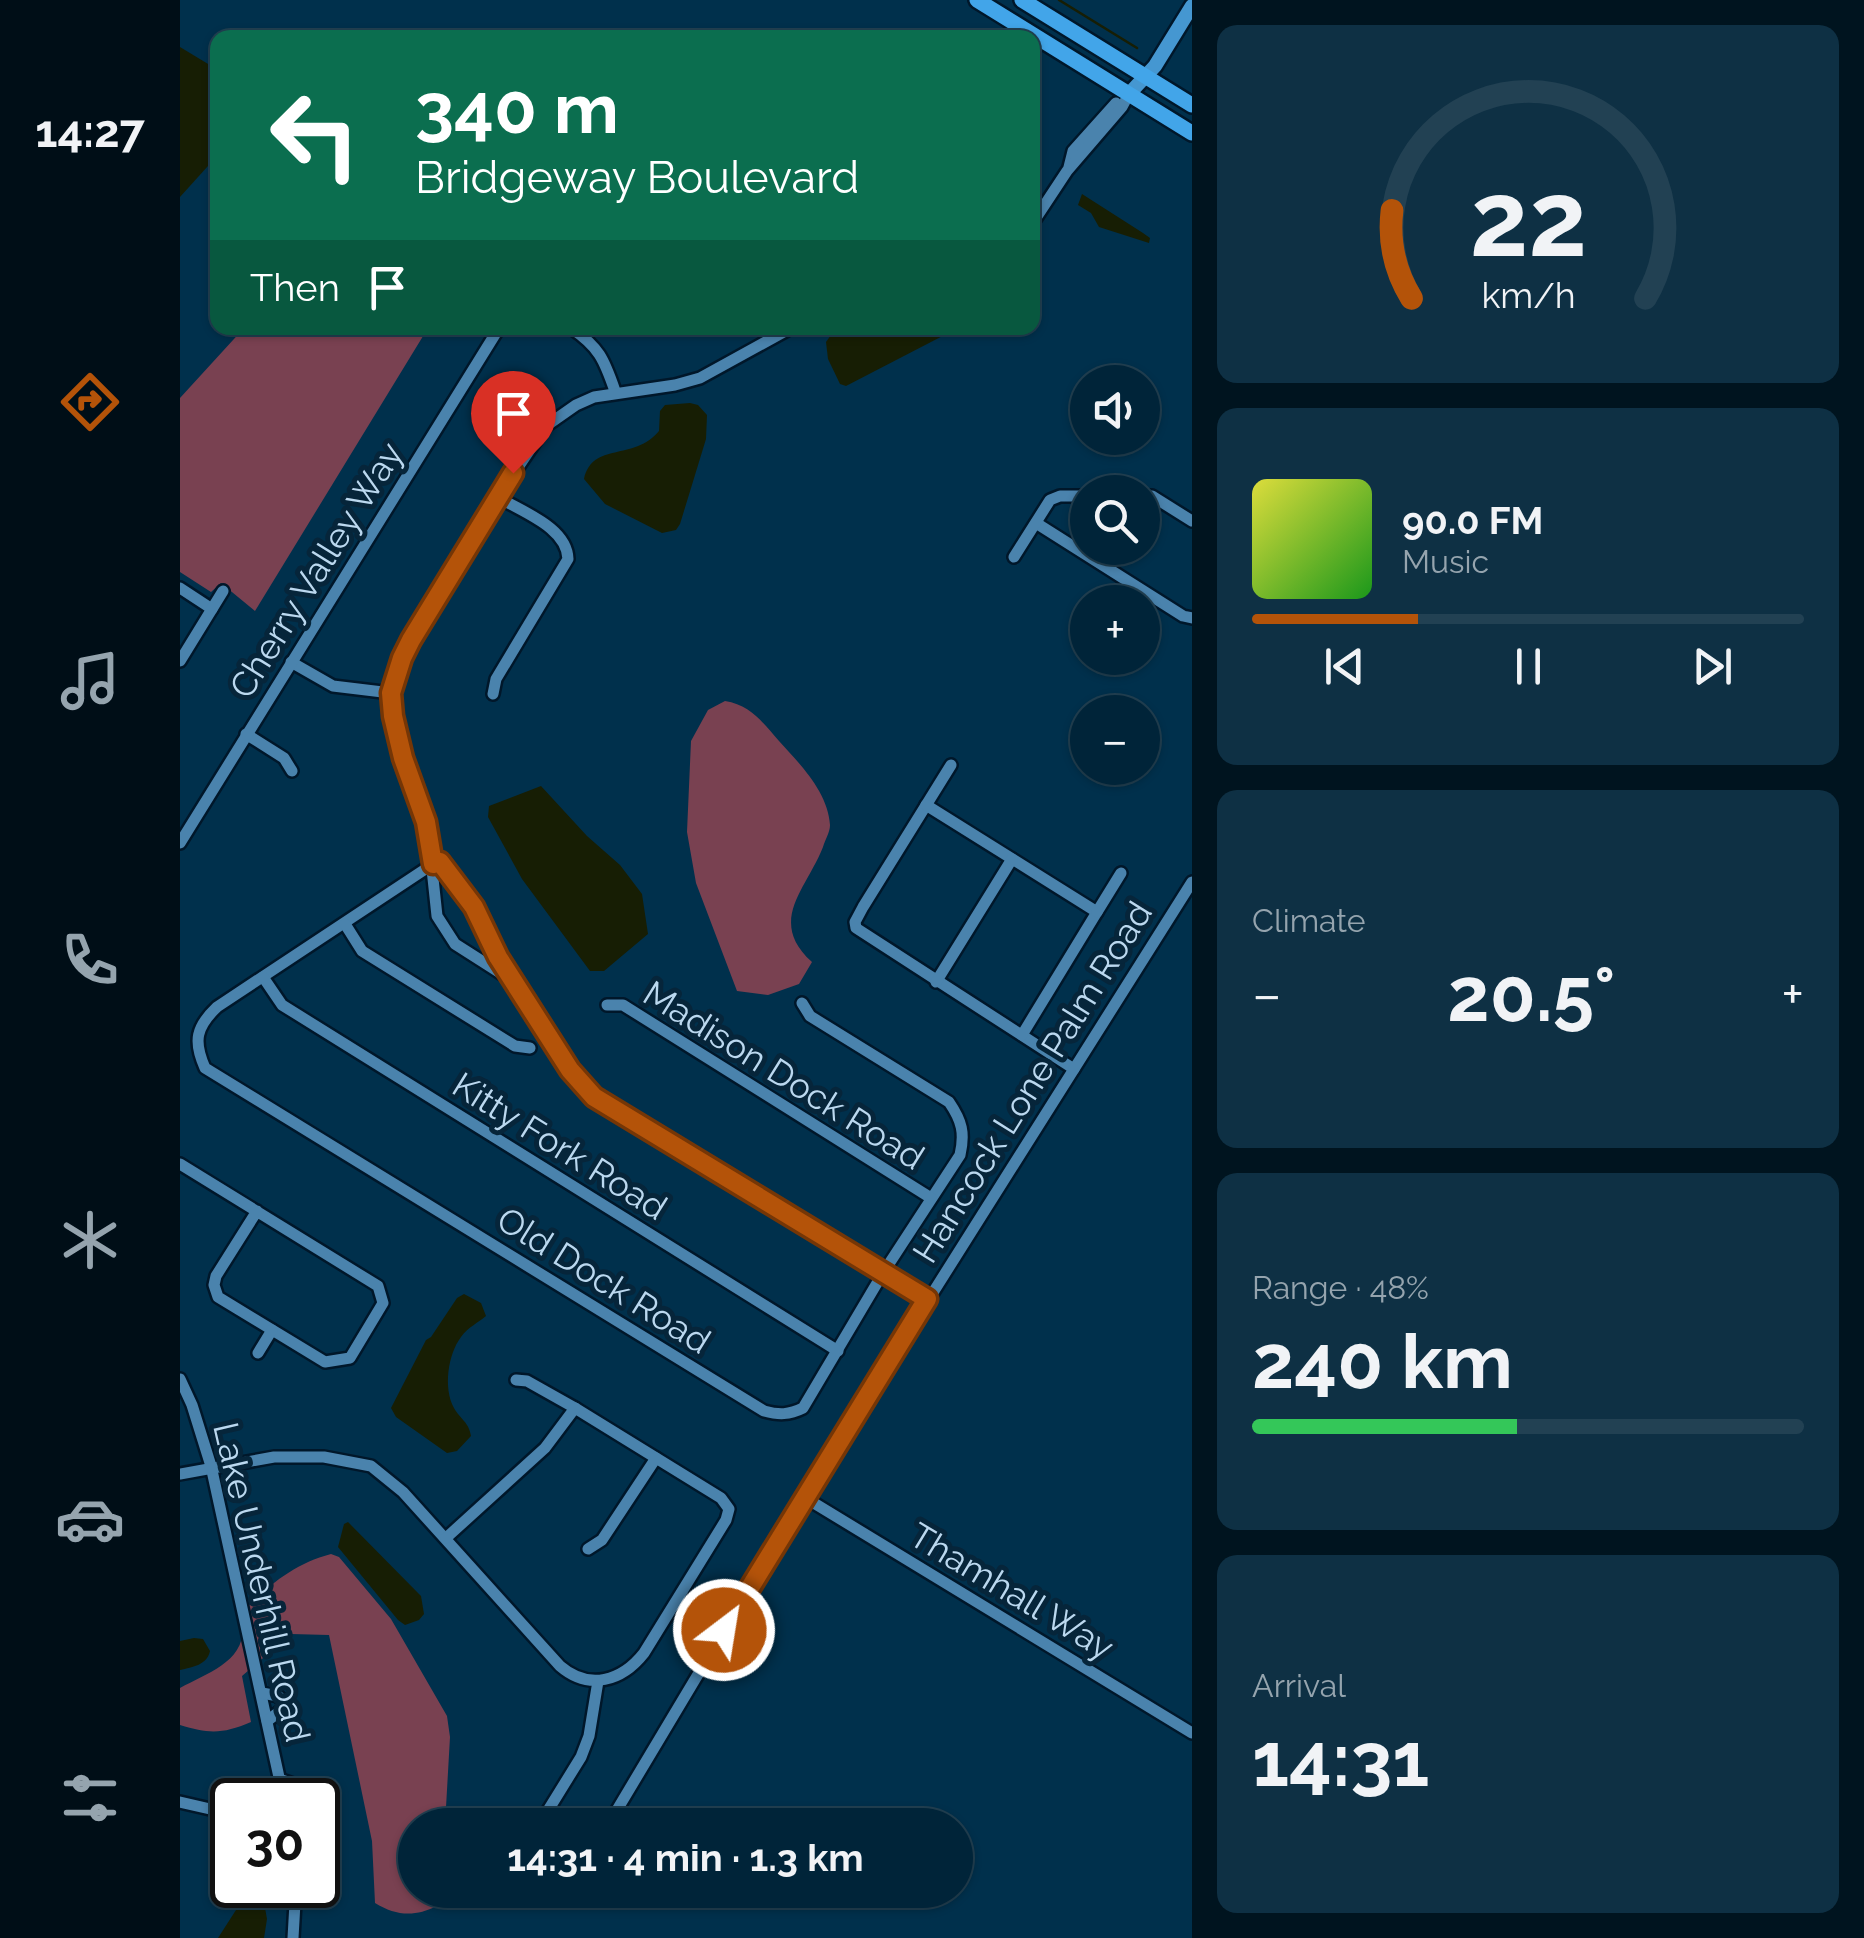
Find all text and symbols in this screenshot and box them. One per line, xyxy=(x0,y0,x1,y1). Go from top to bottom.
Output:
text: 340 m xyxy=(415,67,619,149)
icon: left xyxy=(250,70,380,200)
text: 14:27 xyxy=(35,105,145,158)
text: Bridgeway Boulevard xyxy=(415,151,859,204)
text: 22 xyxy=(1469,158,1587,280)
icon: arrive xyxy=(360,260,415,315)
text: Then xyxy=(250,265,340,310)
text: km/h xyxy=(1481,274,1575,316)
map controls xyxy=(1070,365,1160,785)
button: sound xyxy=(1070,365,1160,455)
icon: directions xyxy=(55,367,125,437)
pin xyxy=(471,371,556,474)
icon: arrive xyxy=(486,386,541,441)
street label: Cherry Valley Way xyxy=(221,435,411,705)
button: search xyxy=(1070,475,1160,565)
text: 90.0 FM xyxy=(1402,498,1543,543)
text: Music xyxy=(1402,543,1489,580)
button: + xyxy=(1070,585,1160,675)
icon: previous xyxy=(1317,639,1372,694)
icon: pause xyxy=(1501,639,1556,694)
icon: next xyxy=(1685,639,1740,694)
icon: music xyxy=(55,646,125,716)
button: − xyxy=(1070,695,1160,785)
street label: Hancock Lone Palm Road xyxy=(904,894,1160,1270)
text: Climate xyxy=(1252,902,1366,939)
icon: phone xyxy=(55,925,125,995)
text: 20.5° xyxy=(1447,950,1615,1039)
text: − xyxy=(1252,962,1282,1027)
text: + xyxy=(1781,962,1804,1027)
street label: Madison Dock Road xyxy=(636,972,932,1178)
street label: Kitty Fork Road xyxy=(445,1064,675,1228)
street label: Old Dock Road xyxy=(490,1198,718,1362)
icon: climate xyxy=(55,1205,125,1275)
text: Range · 48% xyxy=(1252,1269,1429,1306)
text: 240 km xyxy=(1252,1317,1513,1406)
street label: Lake Underhill Road xyxy=(205,1418,319,1746)
icon: car xyxy=(55,1484,125,1554)
street label: Thamhall Way xyxy=(903,1514,1121,1668)
position arrow xyxy=(672,1578,776,1682)
text: Arrival xyxy=(1252,1667,1346,1704)
text: 14:31 xyxy=(1252,1715,1429,1804)
icon: filters xyxy=(55,1763,125,1833)
speed limit sign: 30 xyxy=(210,1778,340,1908)
text: 14:31 · 4 min · 1.3 km xyxy=(507,1835,864,1880)

